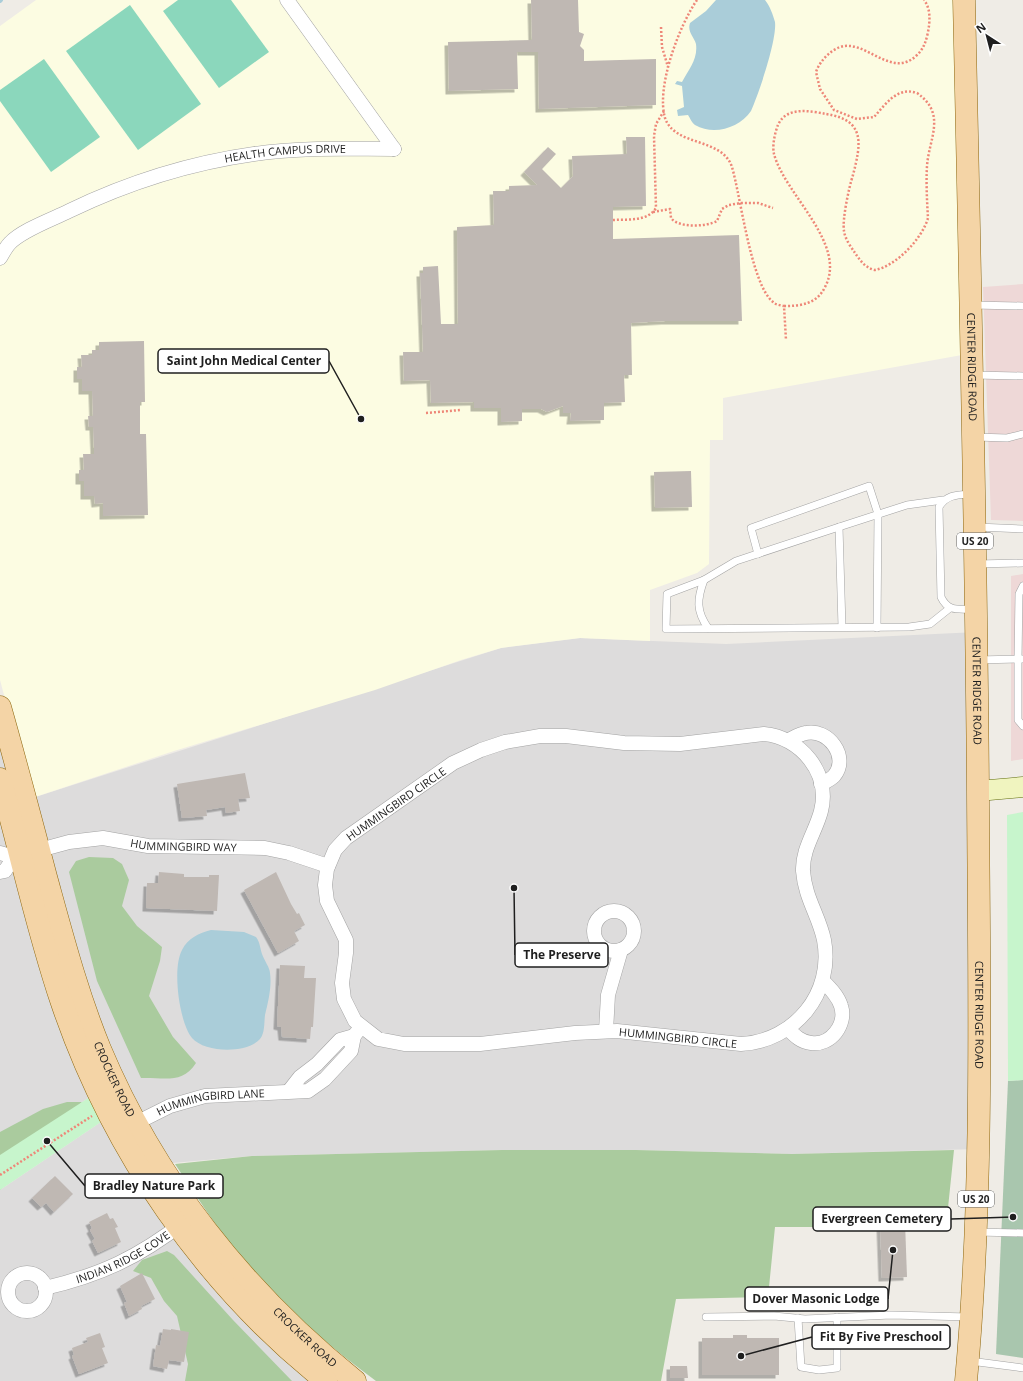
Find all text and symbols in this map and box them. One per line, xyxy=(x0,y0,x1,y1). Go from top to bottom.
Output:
north arrow xyxy=(967,16,1007,56)
text: N xyxy=(973,19,989,36)
street label: HEALTH CAMPUS DRIVE xyxy=(223,141,346,166)
street label: CENTER RIDGE ROAD xyxy=(964,313,981,421)
callout: Saint John Medical Center xyxy=(158,349,329,373)
text: Saint John Medical Center xyxy=(167,352,322,369)
road number: US 20 xyxy=(957,533,993,549)
street label: CENTER RIDGE ROAD xyxy=(969,637,986,745)
street label: HUMMINGBIRD CIRCLE xyxy=(343,763,449,844)
street label: HUMMINGBIRD WAY xyxy=(129,835,238,855)
callout: The Preserve xyxy=(515,943,608,967)
text: The Preserve xyxy=(523,946,601,963)
street label: CENTER RIDGE ROAD xyxy=(972,961,987,1069)
street label: HUMMINGBIRD CIRCLE xyxy=(618,1024,738,1051)
street label: CROCKER ROAD xyxy=(91,1039,139,1120)
street label: HUMMINGBIRD LANE xyxy=(154,1085,265,1119)
callout: Bradley Nature Park xyxy=(85,1174,223,1198)
text: Bradley Nature Park xyxy=(93,1177,216,1194)
road number: US 20 xyxy=(958,1191,994,1207)
callout: Evergreen Cemetery xyxy=(813,1207,951,1231)
text: Evergreen Cemetery xyxy=(821,1210,943,1227)
street label: INDIAN RIDGE COVE xyxy=(74,1227,172,1286)
callout: Dover Masonic Lodge xyxy=(745,1287,888,1311)
text: Dover Masonic Lodge xyxy=(752,1290,880,1307)
street label: CROCKER ROAD xyxy=(270,1303,341,1370)
callout: Fit By Five Preschool xyxy=(812,1325,950,1349)
text: Fit By Five Preschool xyxy=(820,1328,942,1345)

